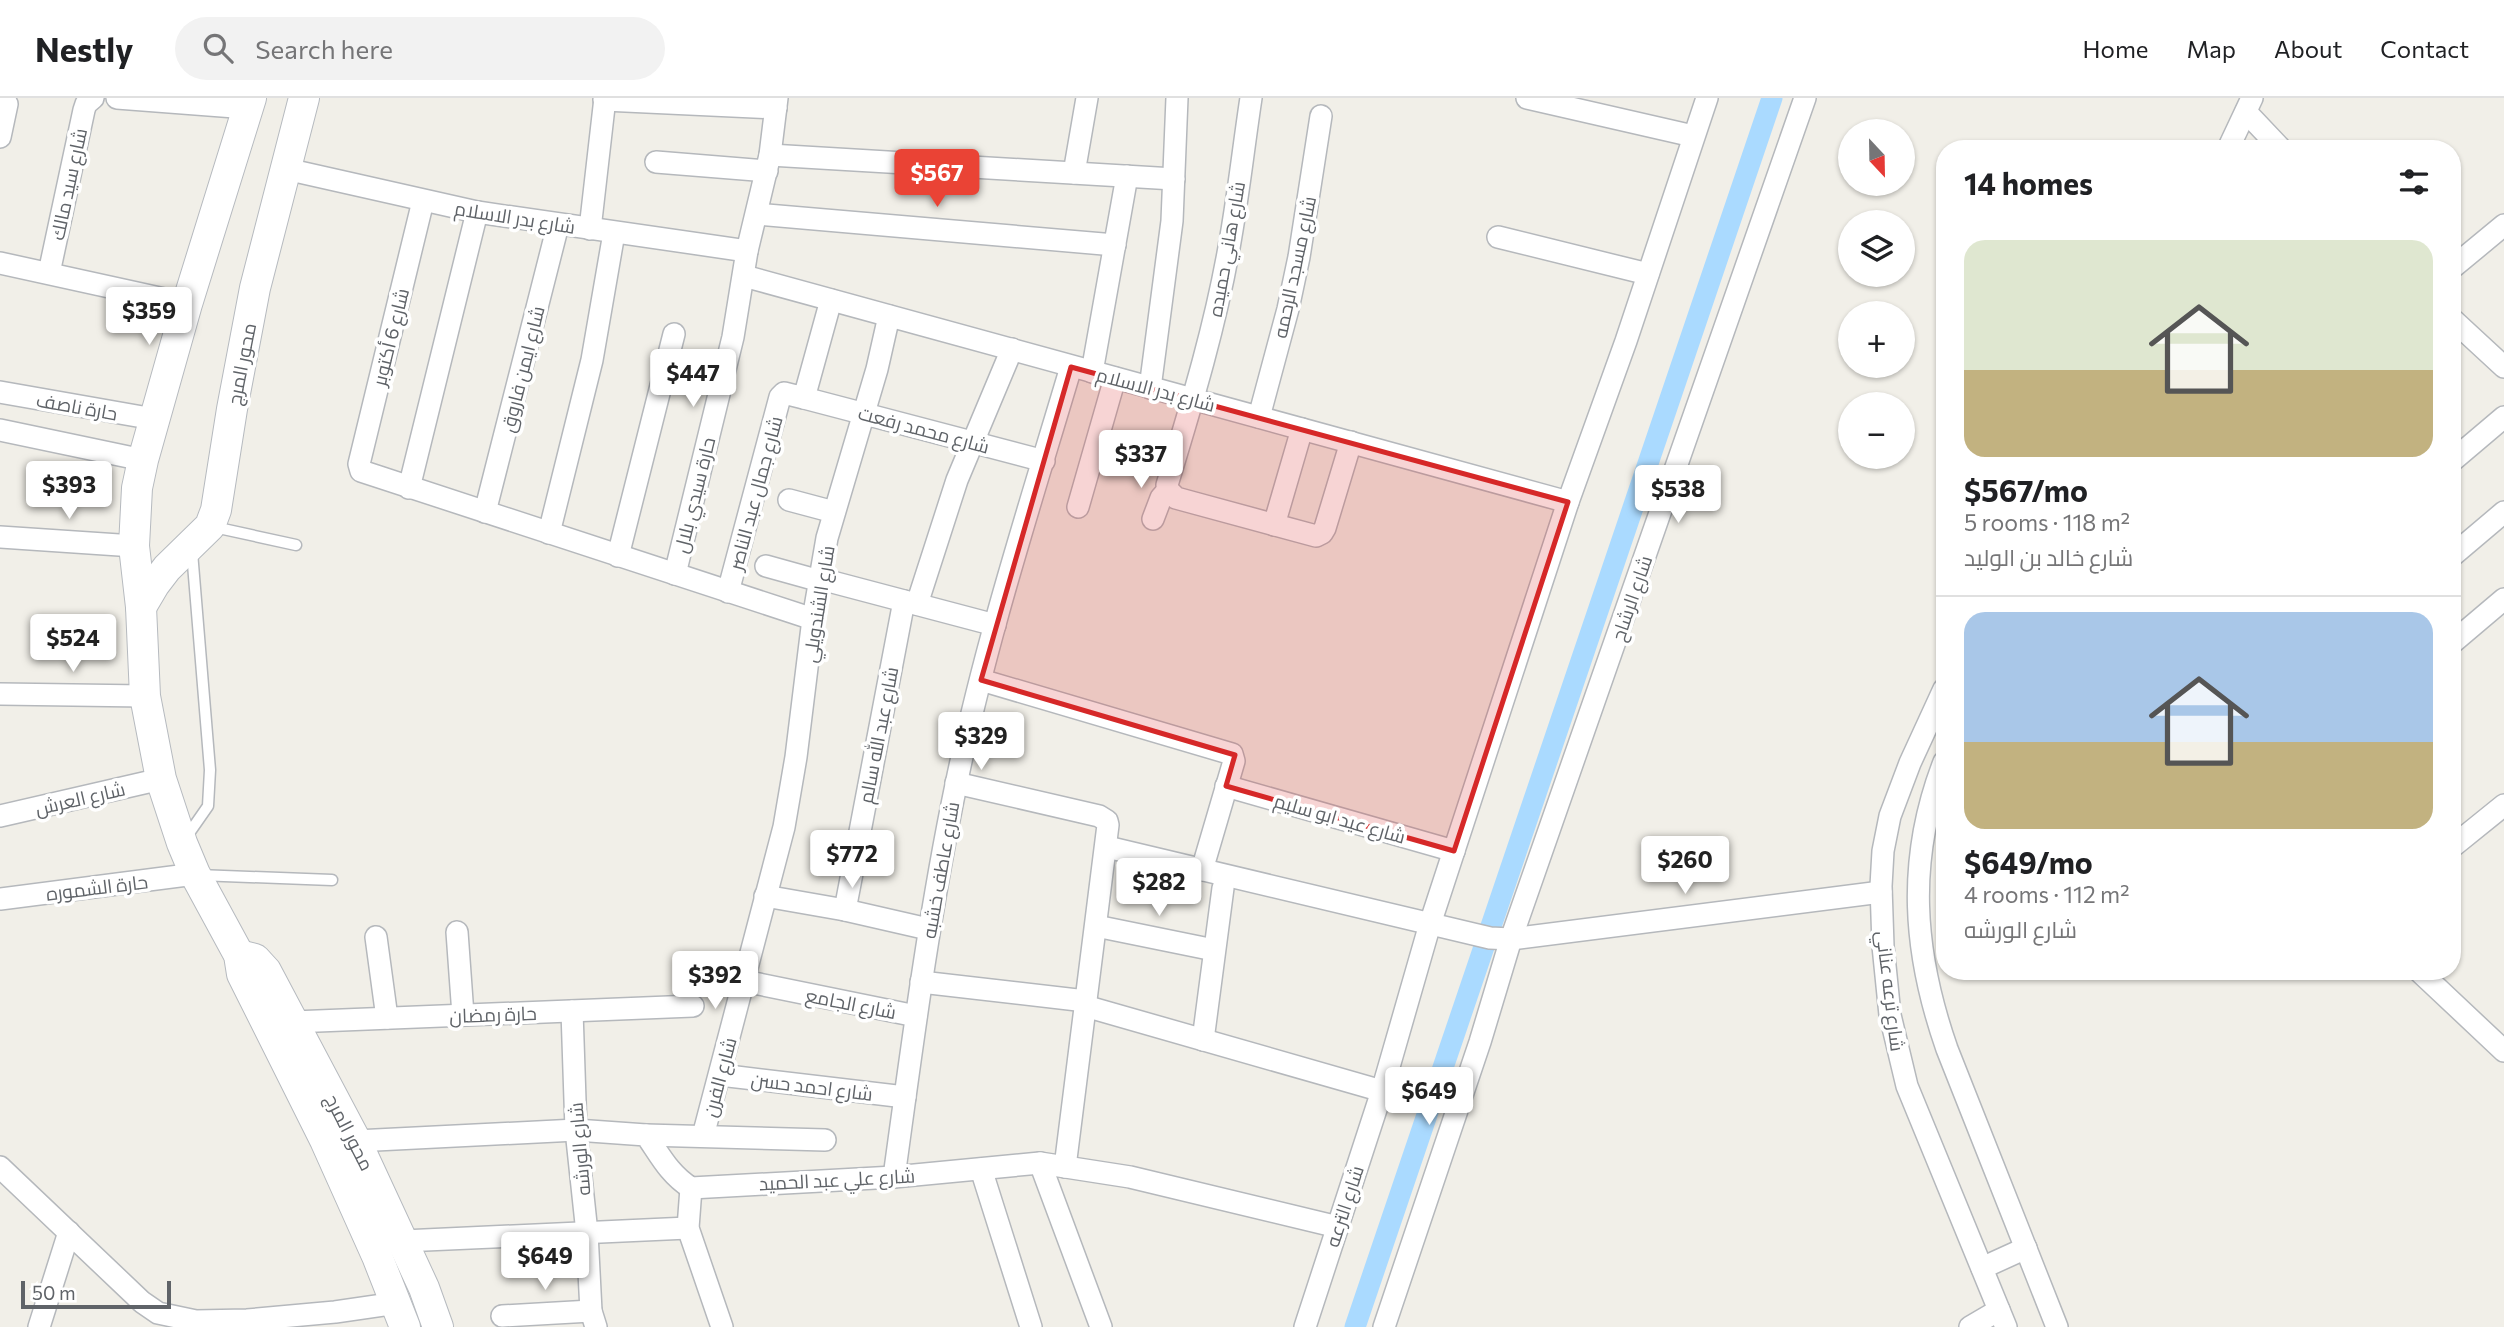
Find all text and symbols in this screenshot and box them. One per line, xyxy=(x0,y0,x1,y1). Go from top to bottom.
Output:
search box xyxy=(175,17,665,80)
text: Nestly xyxy=(35,28,133,69)
icon: search xyxy=(199,29,237,67)
text: Search here xyxy=(255,33,393,64)
text: Home xyxy=(2083,34,2149,63)
text: Map xyxy=(2187,34,2236,63)
text: About xyxy=(2274,34,2342,63)
text: Contact xyxy=(2380,34,2469,63)
north arrow xyxy=(1838,119,1914,196)
map controls xyxy=(1838,119,1915,469)
street label: شارع سيد مالك xyxy=(45,126,94,243)
pin: $567 xyxy=(896,150,978,209)
text: $567 xyxy=(910,158,964,186)
icon: filters xyxy=(2395,163,2433,201)
text: 14 homes xyxy=(1964,164,2093,201)
street label: شارع هاني حميده xyxy=(1203,180,1253,319)
street label: شارع مسجد الرحمه xyxy=(1268,194,1323,341)
street label: شارع بدر الاسلام xyxy=(452,196,577,241)
button: layers xyxy=(1838,210,1915,287)
street label: شارع 6 أكتوبر xyxy=(367,286,416,390)
icon: home xyxy=(2136,286,2262,412)
pin: $359 xyxy=(108,288,190,347)
text: $359 xyxy=(122,296,176,324)
button: + xyxy=(1838,301,1915,378)
street label: شارع ايمن فاروق xyxy=(495,304,552,435)
street label: محور المرج xyxy=(222,321,263,408)
pin: $447 xyxy=(652,350,734,409)
text: $447 xyxy=(666,358,720,386)
street label: شارع بدر الاسلام xyxy=(1093,362,1218,419)
street label: حارة ناصف xyxy=(34,388,119,425)
button: − xyxy=(1838,392,1915,469)
street label: شارع محمد رفعت xyxy=(855,400,992,460)
street label: شارع جمال عبد الناصر xyxy=(723,413,790,574)
pin: $337 xyxy=(1100,430,1182,490)
street label: حارة سيدي بلال xyxy=(669,435,723,556)
text: $337 xyxy=(1115,439,1167,467)
pin: $393 xyxy=(28,462,110,521)
pin: $538 xyxy=(1637,466,1719,525)
text: $393 xyxy=(42,470,96,498)
text: $567/mo xyxy=(1964,471,2088,508)
text: $538 xyxy=(1651,474,1705,502)
text: 5 rooms · 118 m² xyxy=(1964,508,2130,536)
text: شارع خالد بن الوليد xyxy=(1964,543,2133,571)
street label: شارع الشندويلي xyxy=(797,544,843,665)
street label: شارع الرشاح xyxy=(1606,552,1659,645)
pin: $524 xyxy=(32,614,114,674)
text: $524 xyxy=(46,623,100,651)
icon: home xyxy=(2136,658,2262,784)
street label: شارع عبد الله سالم xyxy=(853,665,905,806)
pin: $329 xyxy=(940,712,1022,772)
text: $329 xyxy=(954,721,1008,749)
street label: شارع العرش xyxy=(33,776,128,822)
street label: شارع عيد ابو سليم xyxy=(1271,788,1408,851)
street label: شارع عاطف خشبه xyxy=(917,800,966,941)
pin: $772 xyxy=(811,830,893,890)
pin: $260 xyxy=(1644,836,1726,896)
text: $772 xyxy=(826,839,878,867)
text: $649/mo xyxy=(1964,843,2093,880)
text: $260 xyxy=(1657,845,1713,873)
pin: $282 xyxy=(1118,858,1200,918)
text: $282 xyxy=(1132,867,1186,895)
street label: حارة الشموره xyxy=(45,869,149,906)
text: 4 rooms · 112 m² xyxy=(1964,880,2129,908)
text: شارع الورشه xyxy=(1964,915,2077,943)
street label: شارع ترعه عناني xyxy=(1868,929,1910,1053)
pin: $392 xyxy=(674,951,756,1011)
text: $392 xyxy=(688,960,742,988)
street label: شارع الجامع xyxy=(803,983,898,1026)
street label: حارة رمضان xyxy=(449,1001,537,1028)
street label: شارع الفرن xyxy=(697,1035,744,1120)
street label: شارع احمد حسن xyxy=(749,1067,874,1108)
pin: $649 xyxy=(1388,1068,1470,1127)
text: $649 xyxy=(1401,1076,1457,1104)
street label: محور المرج xyxy=(318,1090,379,1176)
street label: شارع الورشه xyxy=(563,1101,598,1197)
street label: شارع الترعه xyxy=(1320,1162,1371,1251)
street label: شارع علي عبد الحميد xyxy=(758,1163,916,1199)
pin: $649 xyxy=(504,1232,586,1292)
text: $649 xyxy=(517,1241,573,1269)
scale bar xyxy=(21,1278,172,1310)
text: 50 m xyxy=(32,1281,76,1304)

